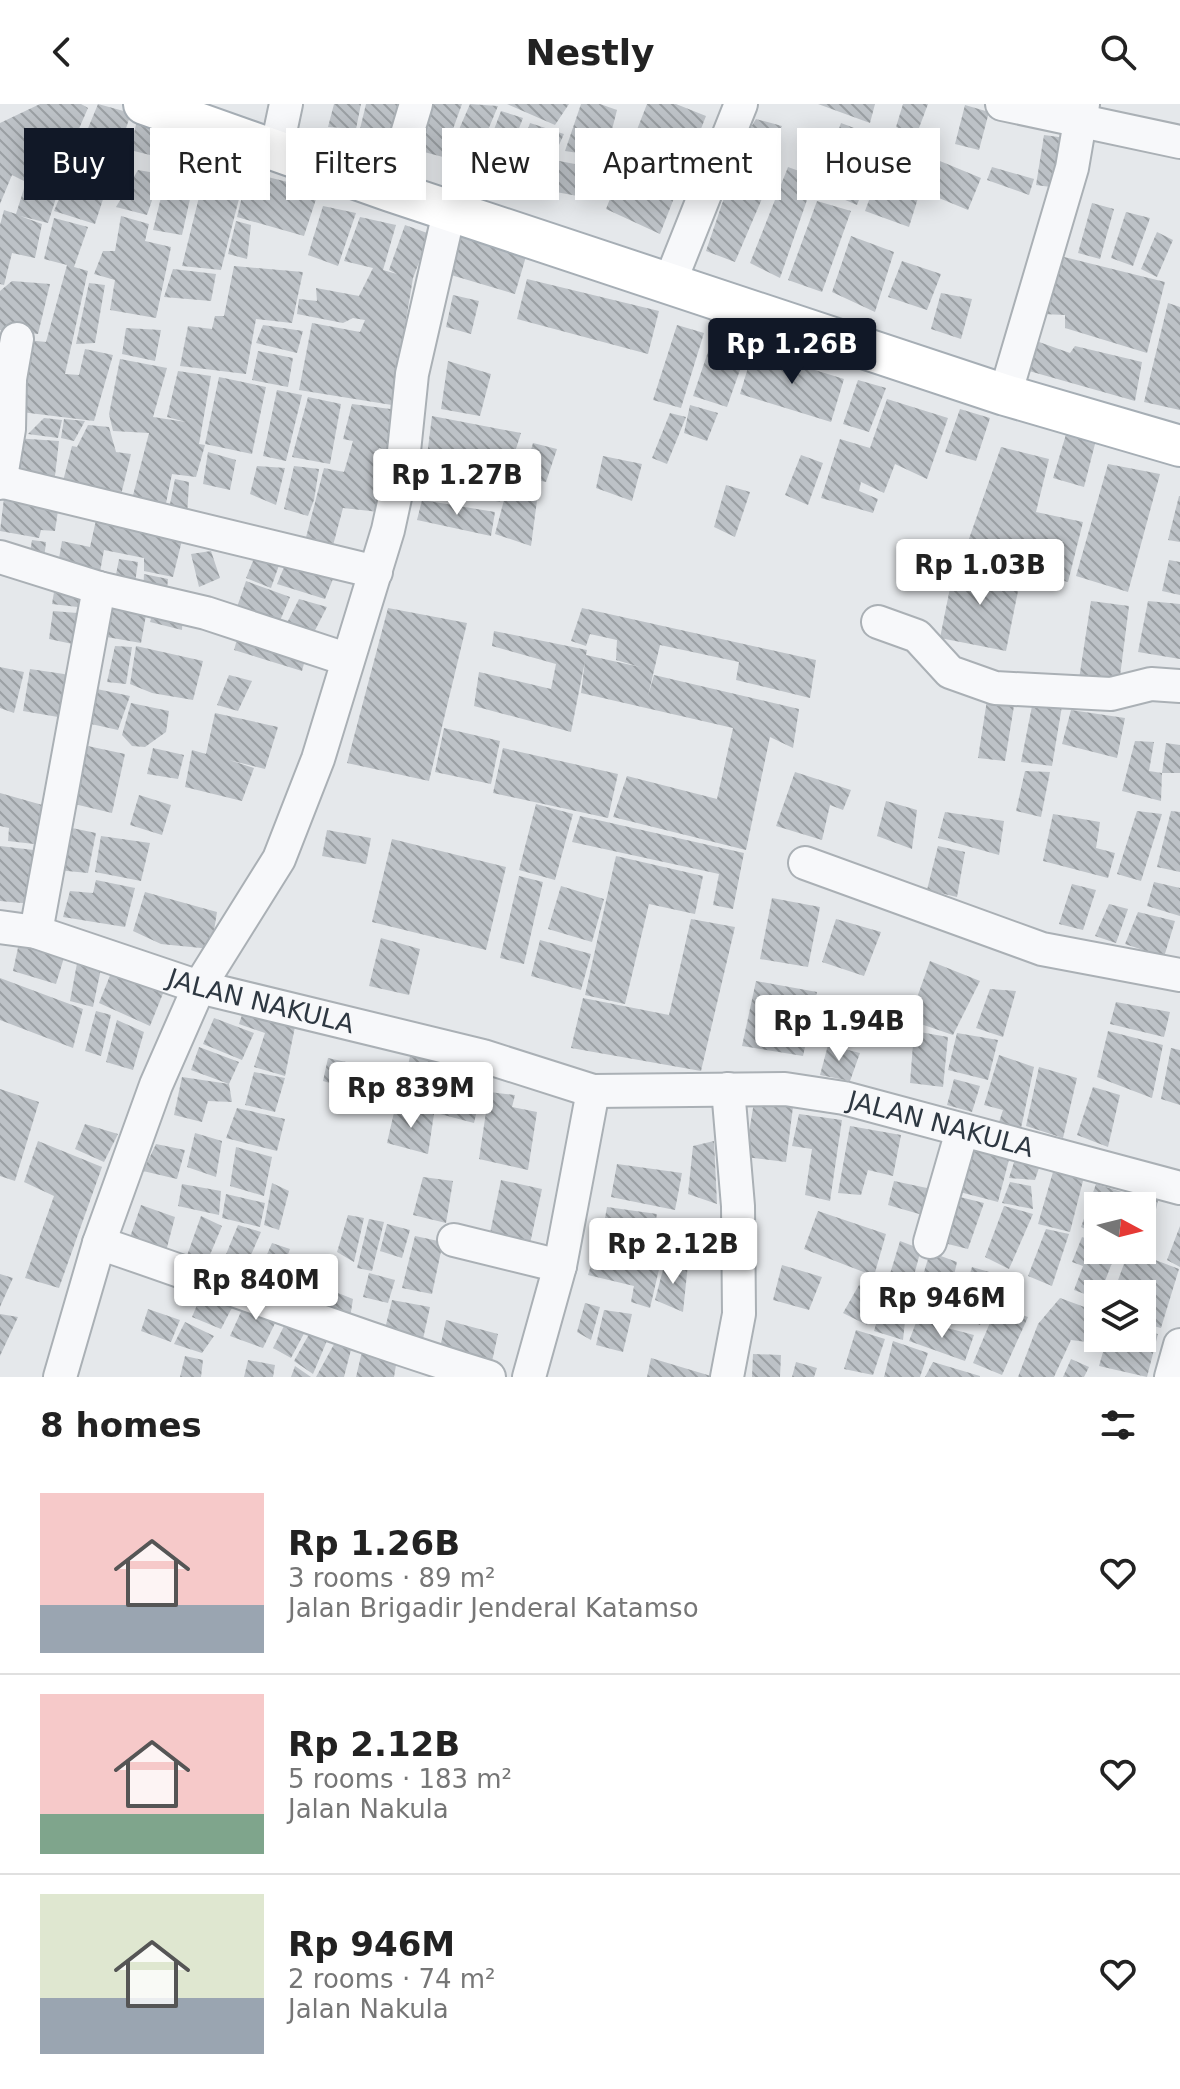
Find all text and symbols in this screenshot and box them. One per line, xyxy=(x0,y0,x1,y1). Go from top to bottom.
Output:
icon: back xyxy=(40,30,84,74)
icon: search xyxy=(1096,30,1140,74)
text: Nestly xyxy=(526,32,655,73)
chip: Buy xyxy=(24,128,134,200)
chip: Rent xyxy=(150,128,270,200)
chip: Filters xyxy=(286,128,426,200)
chip: New xyxy=(442,128,559,200)
chip: Apartment xyxy=(575,128,781,200)
chip: House xyxy=(797,128,940,200)
pin: Rp 1.26B xyxy=(709,318,875,386)
text: Rp 1.26B xyxy=(726,329,858,359)
pin: Rp 1.27B xyxy=(374,449,540,517)
text: Rp 1.27B xyxy=(391,460,523,490)
pin: Rp 1.03B xyxy=(897,539,1063,607)
text: Rp 1.03B xyxy=(914,550,1046,580)
street label: JALAN NAKULA xyxy=(162,962,357,1039)
pin: Rp 1.94B xyxy=(756,995,922,1063)
text: Rp 1.94B xyxy=(773,1006,905,1036)
pin: Rp 839M xyxy=(337,1062,485,1130)
text: Rp 839M xyxy=(347,1073,475,1103)
street label: JALAN NAKULA xyxy=(843,1084,1037,1163)
north arrow xyxy=(1084,1192,1156,1264)
map controls xyxy=(1084,1192,1156,1352)
pin: Rp 2.12B xyxy=(590,1218,756,1286)
text: Rp 2.12B xyxy=(607,1229,739,1259)
pin: Rp 840M xyxy=(182,1254,330,1322)
text: Rp 840M xyxy=(192,1265,320,1295)
pin: Rp 946M xyxy=(868,1272,1016,1340)
button: layers xyxy=(1084,1280,1156,1352)
text: Rp 946M xyxy=(878,1283,1006,1313)
icon: filters xyxy=(1096,1403,1140,1447)
text: 8 homes xyxy=(40,1405,202,1445)
text: Rp 1.26B xyxy=(288,1523,460,1563)
icon: home xyxy=(104,1525,200,1621)
icon: heart xyxy=(1096,1551,1140,1595)
text: 3 rooms · 89 m² xyxy=(288,1563,496,1593)
text: Jalan Brigadir Jenderal Katamso xyxy=(288,1593,699,1623)
text: Rp 2.12B xyxy=(288,1724,460,1764)
icon: home xyxy=(104,1726,200,1822)
icon: heart xyxy=(1096,1752,1140,1796)
text: 5 rooms · 183 m² xyxy=(288,1764,512,1794)
text: Jalan Nakula xyxy=(288,1794,449,1824)
text: Rp 946M xyxy=(288,1924,455,1964)
icon: home xyxy=(104,1926,200,2022)
icon: heart xyxy=(1096,1952,1140,1996)
text: 2 rooms · 74 m² xyxy=(288,1964,496,1994)
text: Jalan Nakula xyxy=(288,1994,449,2024)

